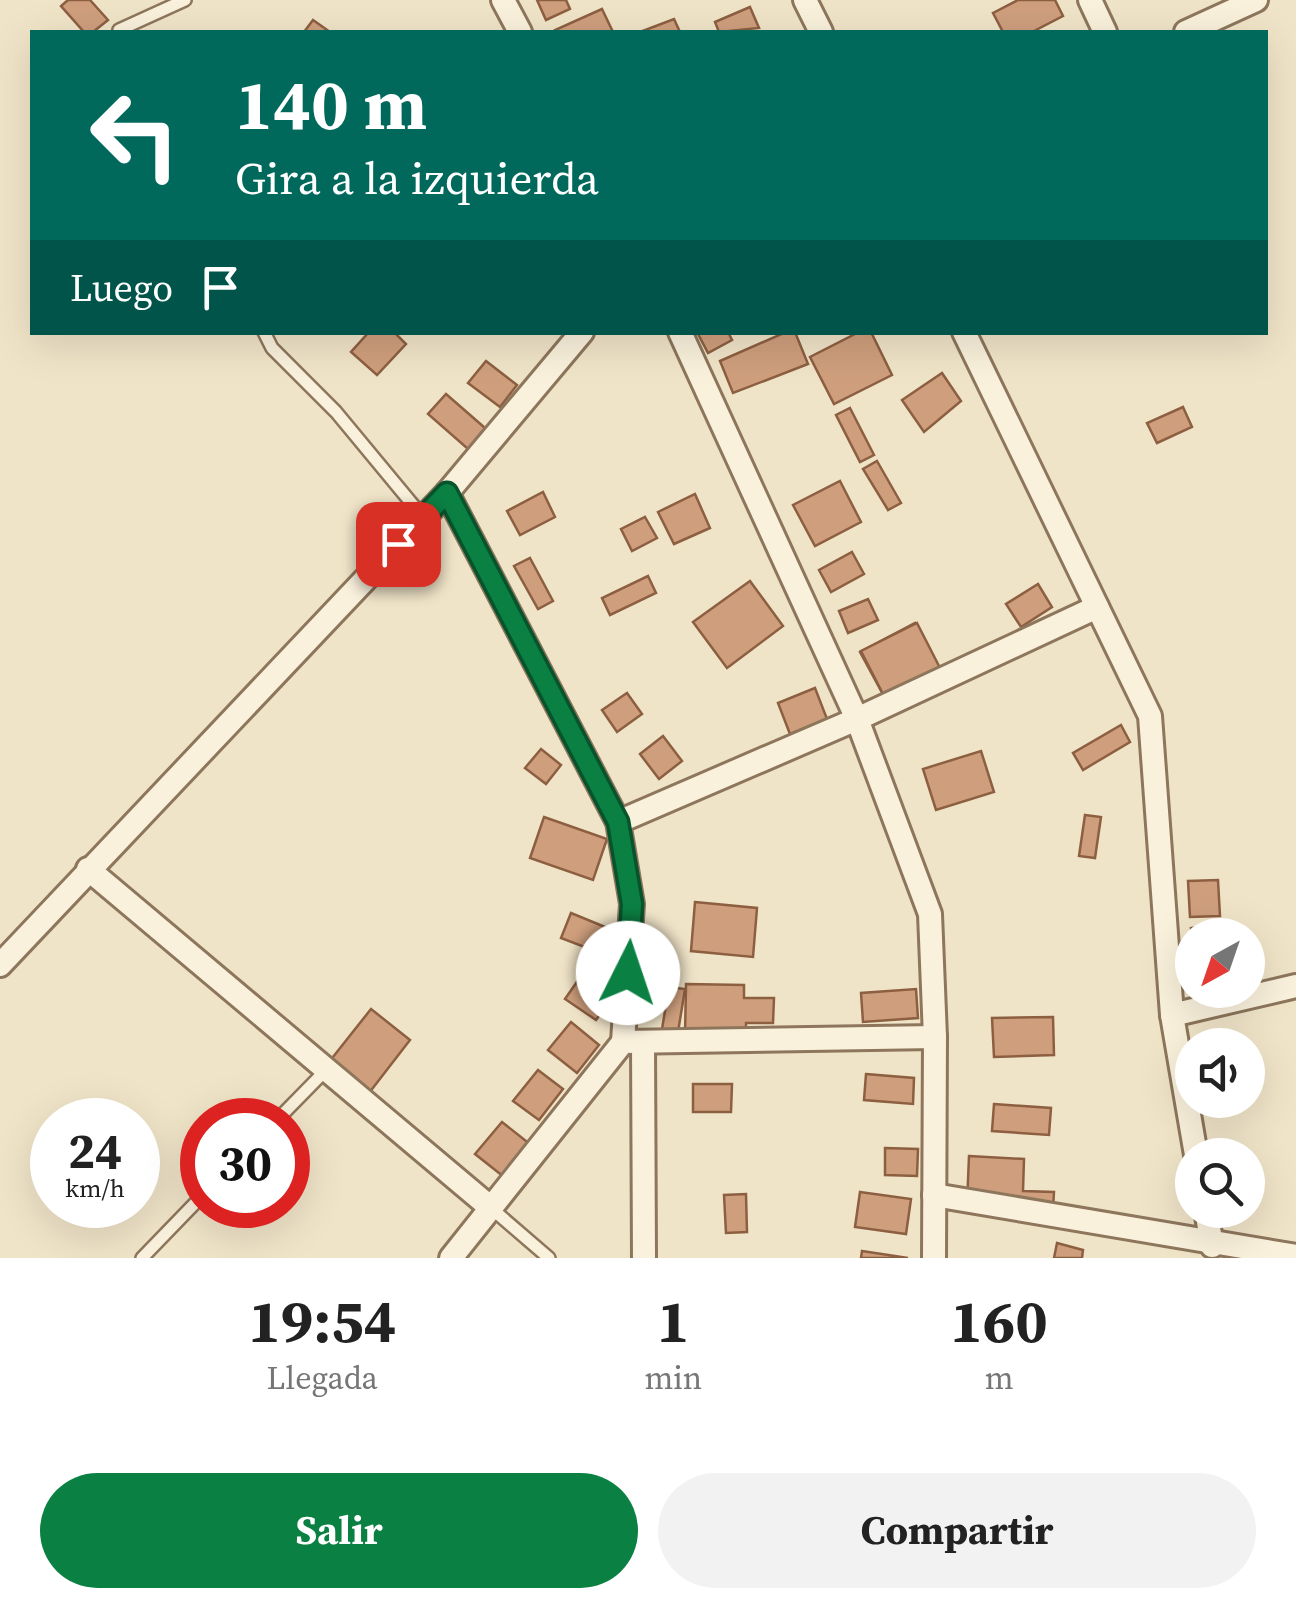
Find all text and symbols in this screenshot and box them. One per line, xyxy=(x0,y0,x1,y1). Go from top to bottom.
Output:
text: 140 m xyxy=(235,56,427,152)
icon: left xyxy=(70,70,200,200)
text: Gira a la izquierda xyxy=(235,147,599,209)
icon: arrive xyxy=(193,260,248,315)
text: Luego xyxy=(70,262,173,314)
pin xyxy=(356,502,441,587)
icon: arrive xyxy=(371,517,426,572)
north arrow xyxy=(1175,918,1265,1008)
map controls xyxy=(1175,918,1265,1228)
position arrow xyxy=(576,921,680,1025)
button: sound xyxy=(1175,1028,1265,1118)
speed limit sign: 30 xyxy=(180,1098,310,1228)
text: 24 xyxy=(68,1116,122,1185)
button: search xyxy=(1175,1138,1265,1228)
text: km/h xyxy=(65,1171,125,1205)
text: 19:54 xyxy=(248,1280,396,1362)
text: 1 xyxy=(657,1280,690,1362)
text: 160 xyxy=(950,1280,1048,1362)
text: Llegada xyxy=(267,1356,378,1400)
text: min xyxy=(644,1356,702,1400)
text: m xyxy=(985,1356,1013,1400)
button: Salir xyxy=(40,1473,638,1588)
button: Compartir xyxy=(658,1473,1256,1588)

